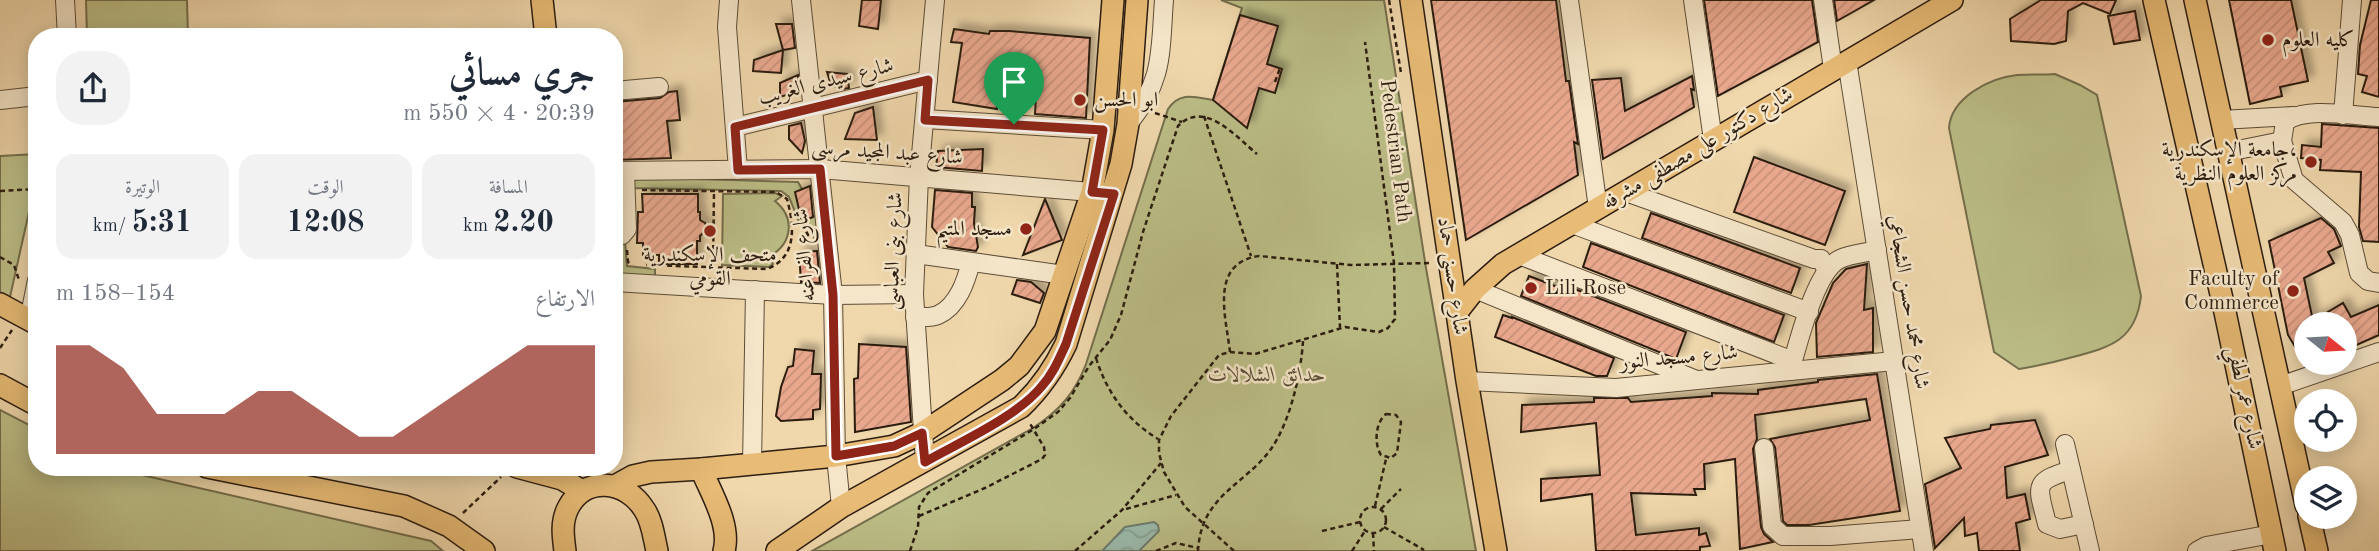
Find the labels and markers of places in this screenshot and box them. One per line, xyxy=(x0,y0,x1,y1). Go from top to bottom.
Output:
place label: كليه العلوم xyxy=(2282,29,2355,57)
marker: كليه العلوم xyxy=(2260,32,2276,48)
pin xyxy=(984,52,1044,124)
place label: ابو الحسن xyxy=(1094,90,1158,113)
marker: ابو الحسن xyxy=(1072,92,1088,108)
place label: جامعة الإسكندرية، مركز العلوم النظرية xyxy=(2162,138,2297,191)
marker: جامعة الإسكندرية، مركز العلوم النظرية xyxy=(2303,154,2319,170)
place label: مسجد المتيم xyxy=(936,219,1012,249)
marker: مسجد المتيم xyxy=(1018,221,1034,237)
marker: متحف الإسكندرية القومي xyxy=(702,223,718,239)
place label: متحف الإسكندرية القومي xyxy=(643,243,777,295)
place label: Faculty of Commerce xyxy=(2184,269,2280,314)
place label: Lili Rose xyxy=(1545,278,1626,299)
marker: Lili Rose xyxy=(1523,280,1539,296)
marker: Faculty of Commerce xyxy=(2285,283,2301,299)

